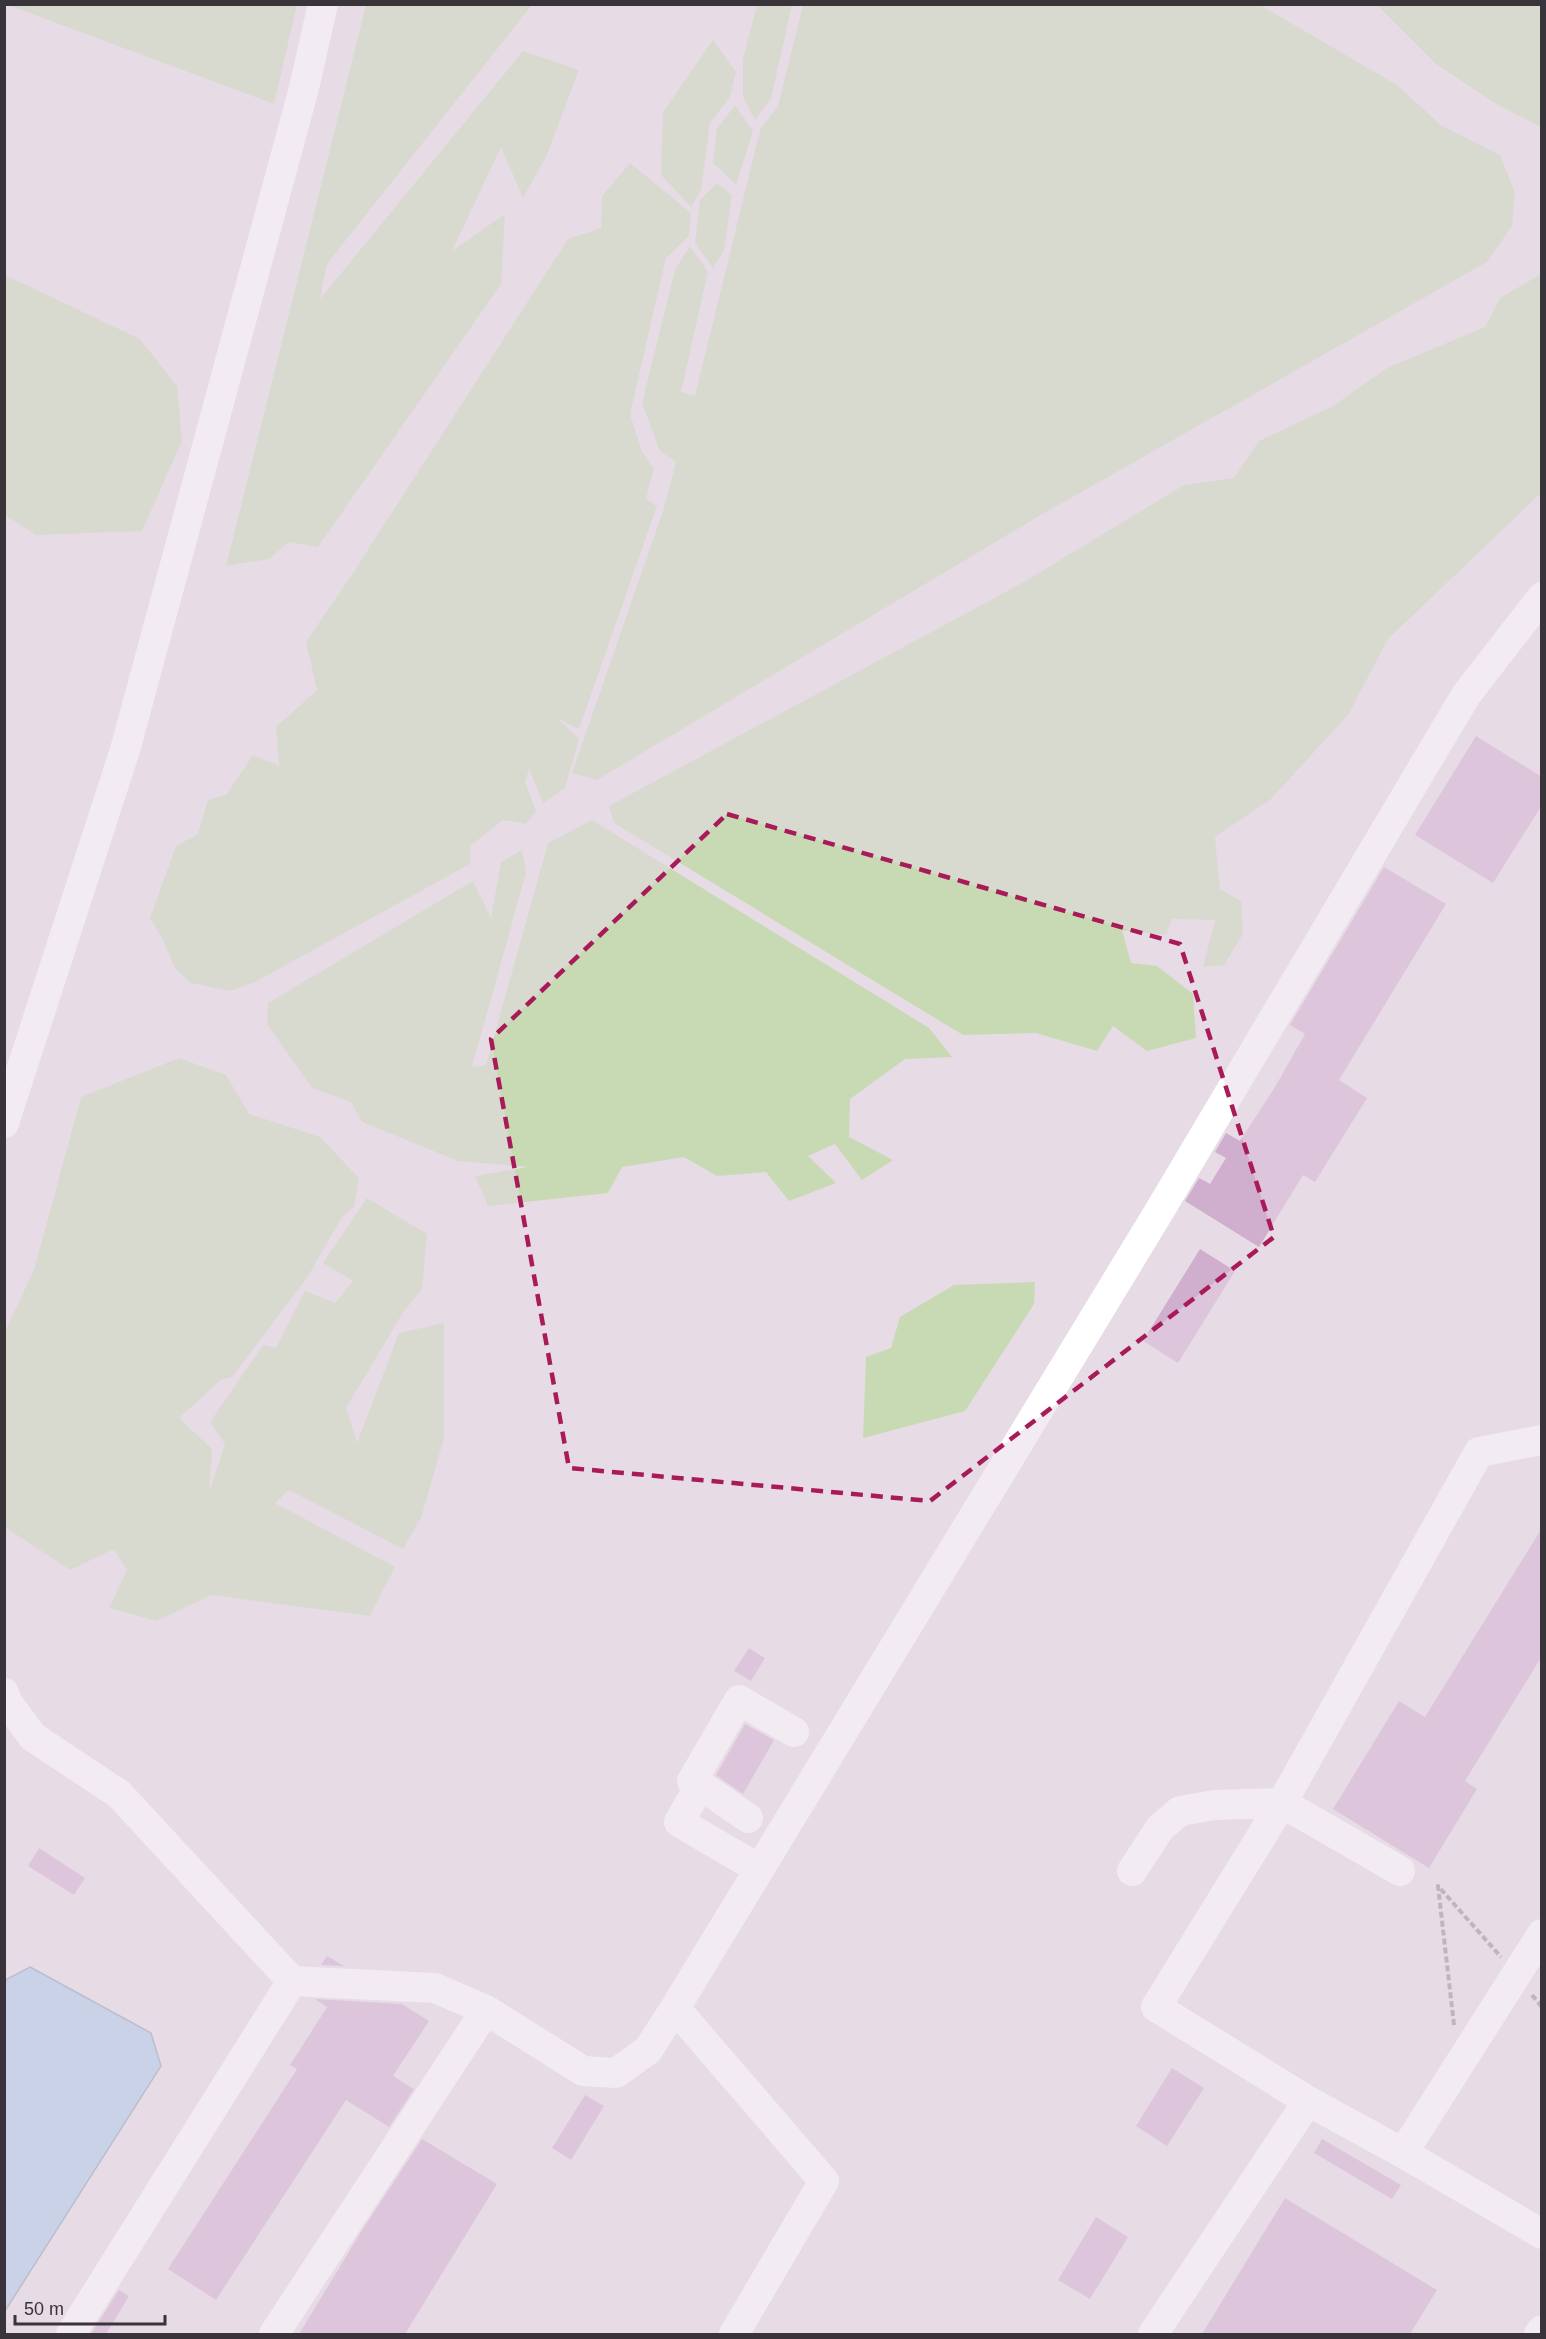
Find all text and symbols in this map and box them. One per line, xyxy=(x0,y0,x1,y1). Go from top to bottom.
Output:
scale bar xyxy=(15,2288,165,2326)
text: 50 m xyxy=(24,2299,64,2319)

